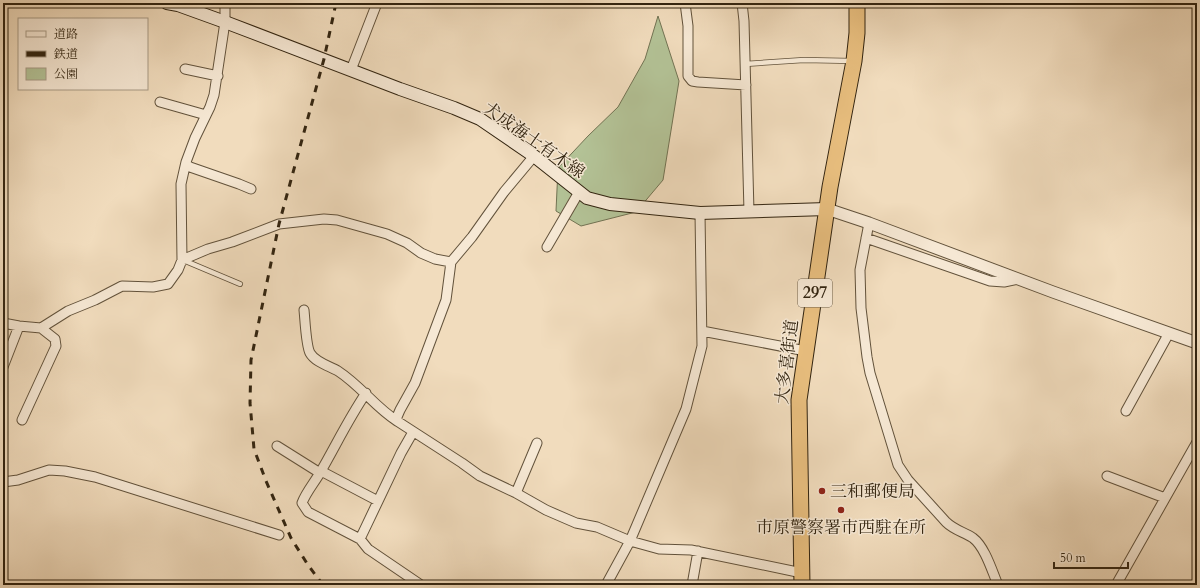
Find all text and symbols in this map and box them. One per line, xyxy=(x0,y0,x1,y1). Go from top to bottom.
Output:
legend xyxy=(18,18,148,90)
text: 道路 xyxy=(54,26,78,42)
text: 鉄道 xyxy=(53,46,78,62)
text: 公園 xyxy=(54,66,78,82)
street label: 犬成海士有木線 xyxy=(479,96,589,184)
road number: 297 xyxy=(798,279,832,307)
street label: 大多喜街道 xyxy=(770,318,804,406)
place label: 三和郵便局 xyxy=(830,480,915,503)
marker: 三和郵便局 xyxy=(817,486,827,496)
marker: 市原警察署市西駐在所 xyxy=(836,505,846,515)
place label: 市原警察署市西駐在所 xyxy=(756,516,926,539)
scale bar xyxy=(1054,544,1128,570)
text: 50 m xyxy=(1060,550,1087,566)

